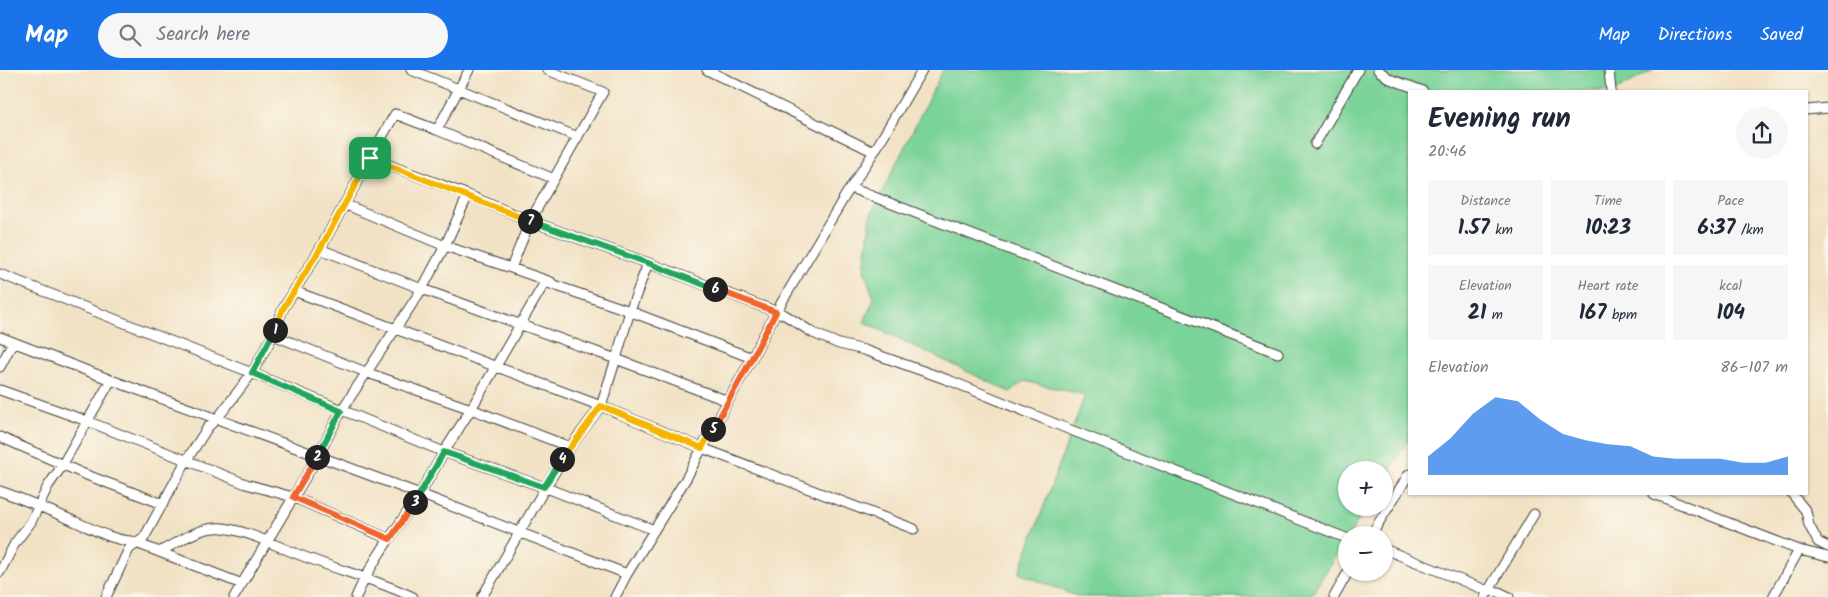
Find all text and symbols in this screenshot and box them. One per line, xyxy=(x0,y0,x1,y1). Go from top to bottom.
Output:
search box xyxy=(98,13,448,58)
text: Map xyxy=(25,16,68,55)
text: Search here xyxy=(156,20,250,50)
icon: search xyxy=(116,21,144,49)
text: Map xyxy=(1598,21,1630,50)
text: Directions xyxy=(1658,21,1732,50)
text: Saved xyxy=(1760,21,1803,50)
text: Evening run xyxy=(1428,97,1571,142)
button: share xyxy=(1736,107,1788,159)
pin xyxy=(349,137,391,179)
text: 20:46 xyxy=(1428,139,1467,164)
icon: arrive xyxy=(356,144,384,172)
text: Distance xyxy=(1460,190,1510,212)
text: Time xyxy=(1594,190,1622,212)
text: Pace xyxy=(1717,190,1744,212)
pin: 7 xyxy=(518,208,542,234)
text: 7 xyxy=(527,210,534,232)
text: 1.57 xyxy=(1458,212,1490,245)
text: 10:23 xyxy=(1585,212,1631,245)
text: 6:37 xyxy=(1698,212,1735,245)
text: km xyxy=(1490,219,1513,241)
text: /km xyxy=(1735,219,1764,241)
text: Elevation xyxy=(1459,275,1512,297)
text: Heart rate xyxy=(1578,275,1638,297)
text: kcal xyxy=(1719,275,1742,297)
pin: 6 xyxy=(702,276,728,302)
text: 6 xyxy=(712,278,719,300)
text: 21 xyxy=(1468,297,1486,330)
text: 167 xyxy=(1579,297,1606,330)
text: 104 xyxy=(1716,297,1745,330)
text: m xyxy=(1486,304,1503,326)
text: bpm xyxy=(1606,304,1637,326)
pin: 1 xyxy=(262,318,288,342)
text: 1 xyxy=(273,319,278,341)
text: Elevation xyxy=(1428,355,1489,380)
text: 86–107 m xyxy=(1720,355,1788,380)
pin: 5 xyxy=(700,416,726,442)
text: 5 xyxy=(710,418,717,440)
pin: 2 xyxy=(304,444,330,470)
text: 2 xyxy=(313,446,322,468)
pin: 4 xyxy=(550,446,574,472)
text: 4 xyxy=(559,448,566,470)
map controls xyxy=(1338,461,1393,581)
button: + xyxy=(1338,461,1393,516)
pin: 3 xyxy=(402,490,428,514)
text: 3 xyxy=(412,491,419,513)
button: − xyxy=(1338,526,1393,581)

